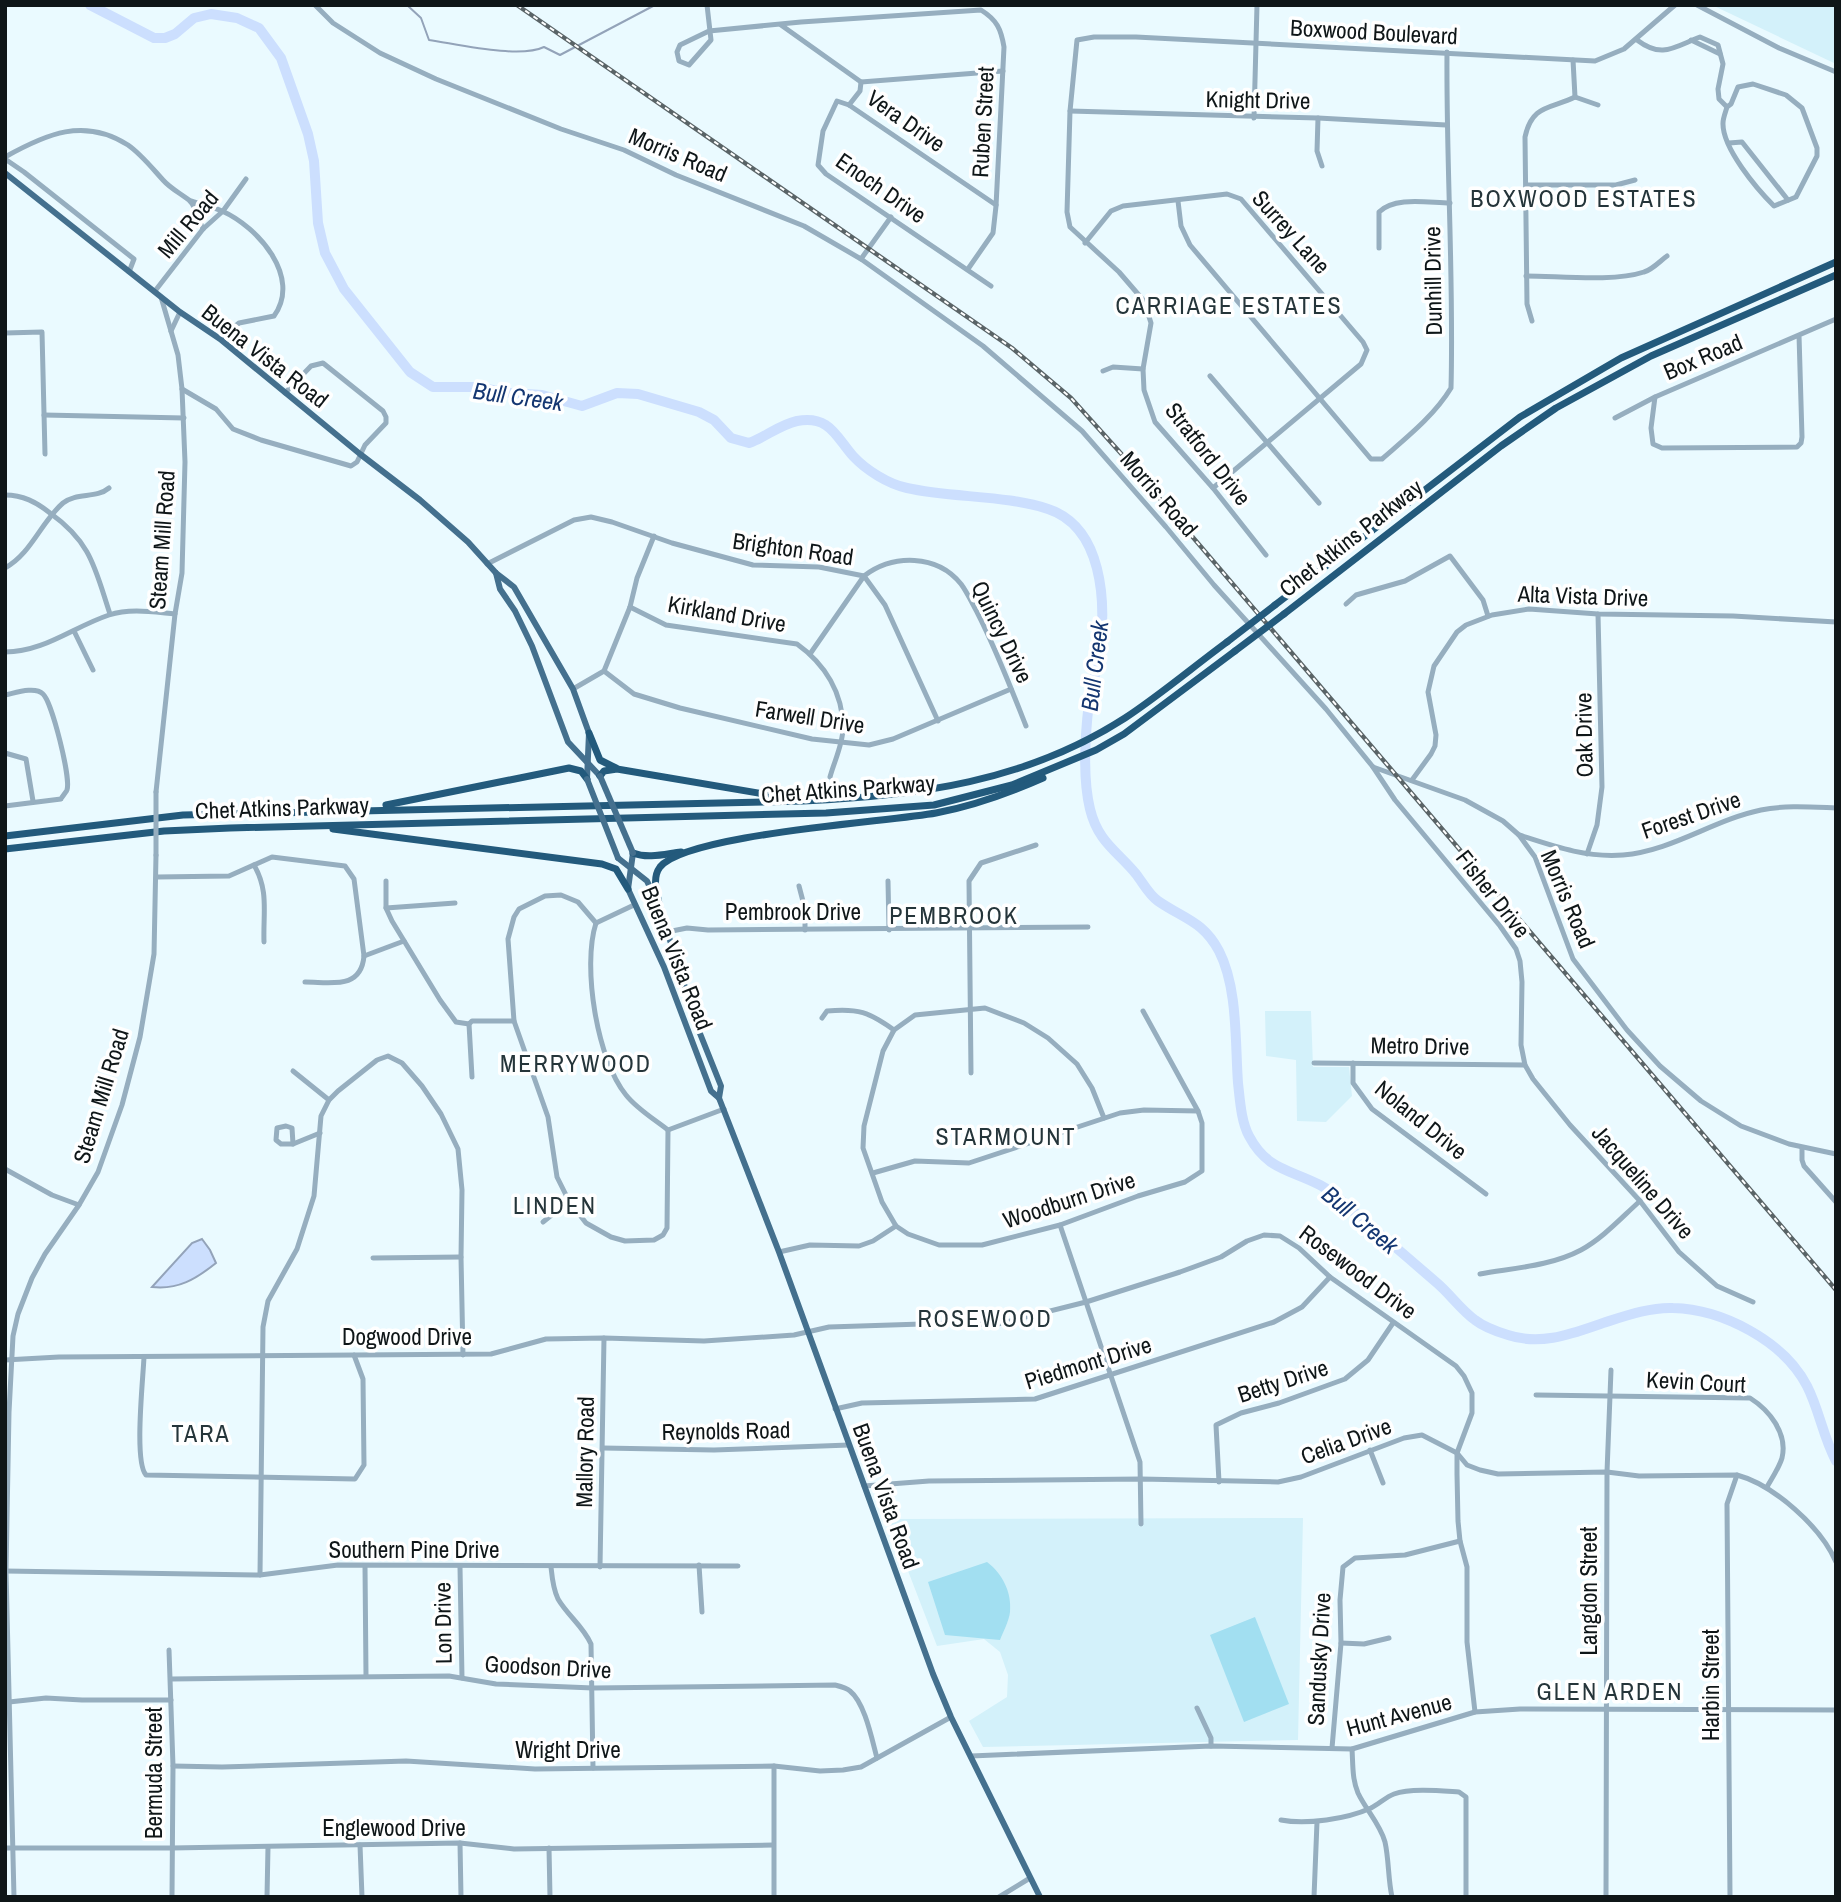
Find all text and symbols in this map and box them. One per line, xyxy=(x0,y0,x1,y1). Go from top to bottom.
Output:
street label: Boxwood Boulevard xyxy=(1289,12,1459,51)
street label: Ruben Street xyxy=(964,66,1001,178)
street label: Vera Drive xyxy=(861,82,952,159)
street label: Knight Drive xyxy=(1205,83,1311,116)
street label: Morris Road xyxy=(624,120,732,189)
street label: Enoch Drive xyxy=(830,145,933,230)
district label: BOXWOOD ESTATES xyxy=(1470,182,1698,214)
street label: Mill Road xyxy=(150,183,225,264)
street label: Surrey Lane xyxy=(1245,183,1337,280)
street label: Dunhill Drive xyxy=(1416,226,1449,336)
district label: CARRIAGE ESTATES xyxy=(1115,289,1343,321)
street label: Buena Vista Road xyxy=(196,296,335,415)
street label: Box Road xyxy=(1659,326,1747,387)
water label: Bull Creek xyxy=(471,374,566,418)
street label: Stratford Drive xyxy=(1158,396,1258,512)
street label: Morris Road xyxy=(1114,444,1205,543)
street label: Steam Mill Road xyxy=(141,469,182,611)
street label: Chet Atkins Parkway xyxy=(1273,471,1429,603)
street label: Brighton Road xyxy=(731,525,855,572)
street label: Quincy Drive xyxy=(964,576,1041,688)
street label: Alta Vista Drive xyxy=(1516,578,1649,613)
street label: Kirkland Drive xyxy=(666,588,789,639)
water label: Bull Creek xyxy=(1073,618,1116,713)
street label: Oak Drive xyxy=(1567,692,1600,778)
street label: Farwell Drive xyxy=(753,693,867,740)
street label: Chet Atkins Parkway xyxy=(760,767,936,810)
street label: Forest Drive xyxy=(1637,783,1745,846)
street label: Chet Atkins Parkway xyxy=(194,789,370,826)
street label: Fisher Drive xyxy=(1449,843,1538,944)
street label: Morris Road xyxy=(1534,845,1603,953)
street label: Buena Vista Road xyxy=(634,881,720,1034)
street label: Pembrook Drive xyxy=(725,896,861,927)
district label: PEMBROOK xyxy=(889,899,1019,931)
street label: Steam Mill Road xyxy=(65,1025,136,1167)
street label: Metro Drive xyxy=(1370,1029,1470,1062)
district label: MERRYWOOD xyxy=(500,1047,652,1079)
street label: Noland Drive xyxy=(1369,1073,1474,1166)
street label: Jacqueline Drive xyxy=(1585,1118,1702,1245)
district label: STARMOUNT xyxy=(935,1120,1077,1152)
street label: Woodburn Drive xyxy=(999,1164,1139,1235)
water label: Bull Creek xyxy=(1316,1178,1407,1261)
district label: LINDEN xyxy=(513,1189,597,1221)
street label: Rosewood Drive xyxy=(1293,1217,1423,1326)
district label: ROSEWOOD xyxy=(917,1302,1053,1334)
street label: Dogwood Drive xyxy=(342,1321,472,1352)
street label: Piedmont Drive xyxy=(1021,1329,1155,1396)
street label: Betty Drive xyxy=(1234,1351,1332,1410)
street label: Kevin Court xyxy=(1645,1363,1747,1400)
street label: Mallory Road xyxy=(568,1396,601,1508)
street label: Celia Drive xyxy=(1296,1410,1395,1471)
street label: Reynolds Road xyxy=(661,1414,791,1447)
district label: TARA xyxy=(171,1417,231,1449)
street label: Buena Vista Road xyxy=(846,1419,927,1573)
street label: Langdon Street xyxy=(1573,1527,1604,1655)
street label: Southern Pine Drive xyxy=(329,1534,499,1565)
street label: Lon Drive xyxy=(426,1582,459,1664)
street label: Sandusky Drive xyxy=(1300,1592,1337,1726)
street label: Harbin Street xyxy=(1695,1629,1726,1741)
street label: Goodson Drive xyxy=(484,1648,612,1685)
district label: GLEN ARDEN xyxy=(1537,1675,1683,1707)
street label: Hunt Avenue xyxy=(1343,1686,1455,1743)
street label: Bermuda Street xyxy=(138,1707,169,1839)
street label: Wright Drive xyxy=(515,1734,621,1765)
street label: Englewood Drive xyxy=(322,1812,466,1843)

